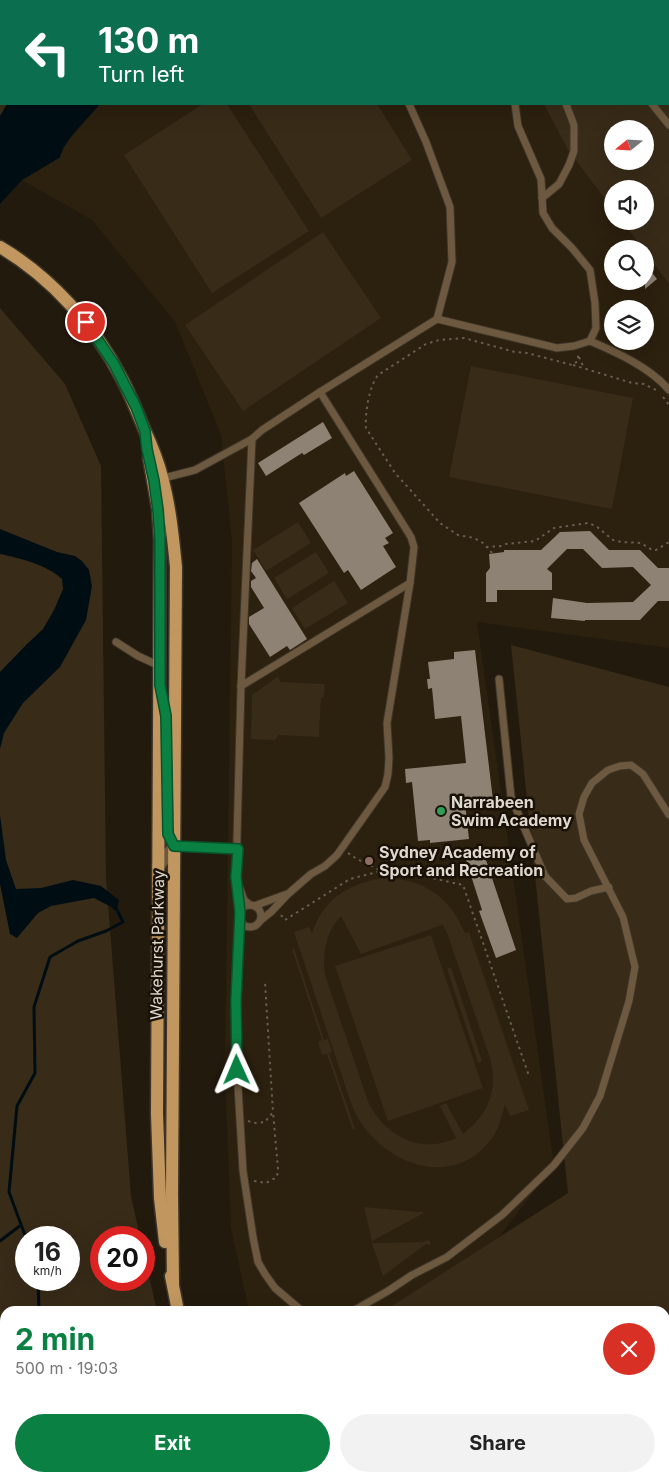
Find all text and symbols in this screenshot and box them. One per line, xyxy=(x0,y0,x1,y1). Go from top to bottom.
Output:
text: 130 m xyxy=(98,19,200,61)
icon: left xyxy=(15,20,80,85)
text: Turn left xyxy=(98,61,184,87)
north arrow xyxy=(604,120,654,170)
map controls xyxy=(604,120,654,350)
button: sound xyxy=(604,180,654,230)
button: search xyxy=(604,240,654,290)
button: layers xyxy=(604,300,654,350)
pin xyxy=(65,301,107,343)
icon: arrive xyxy=(72,308,100,336)
place label: Narrabeen Swim Academy xyxy=(451,792,572,830)
marker: Narrabeen Swim Academy xyxy=(435,805,447,817)
place label: Sydney Academy of Sport and Recreation xyxy=(379,842,543,880)
marker: Sydney Academy of Sport and Recreation xyxy=(363,855,375,867)
street label: Wakehurst Parkway xyxy=(146,870,168,1020)
position arrow xyxy=(210,1043,262,1095)
speed limit sign: 20 xyxy=(90,1226,155,1291)
text: 16 xyxy=(34,1237,61,1267)
text: km/h xyxy=(33,1263,62,1278)
text: 2 min xyxy=(15,1321,95,1357)
button: close xyxy=(603,1323,655,1375)
text: 500 m · 19:03 xyxy=(15,1358,118,1378)
button: Exit xyxy=(15,1414,330,1472)
button: Share xyxy=(340,1414,655,1472)

